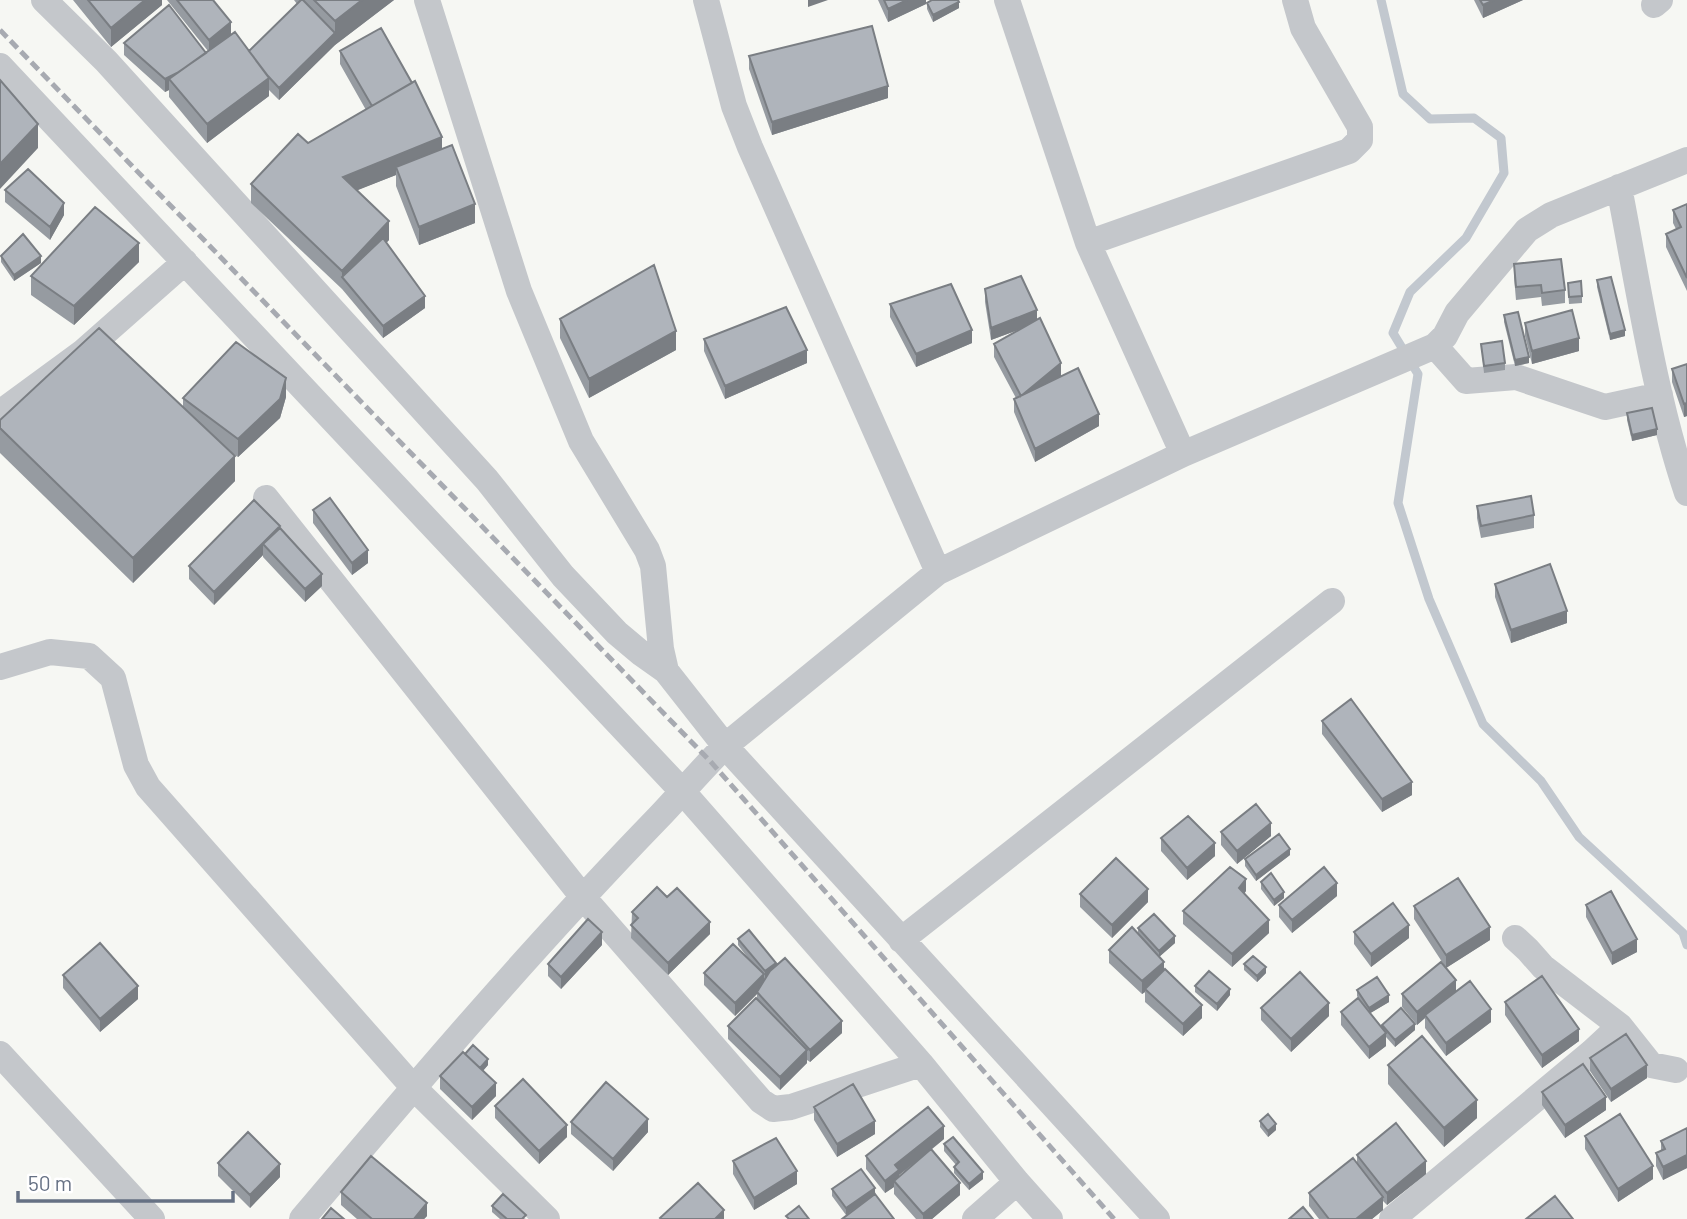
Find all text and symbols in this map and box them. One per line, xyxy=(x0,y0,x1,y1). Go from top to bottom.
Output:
scale bar xyxy=(18,1160,233,1204)
text: 50 m xyxy=(28,1170,72,1195)

